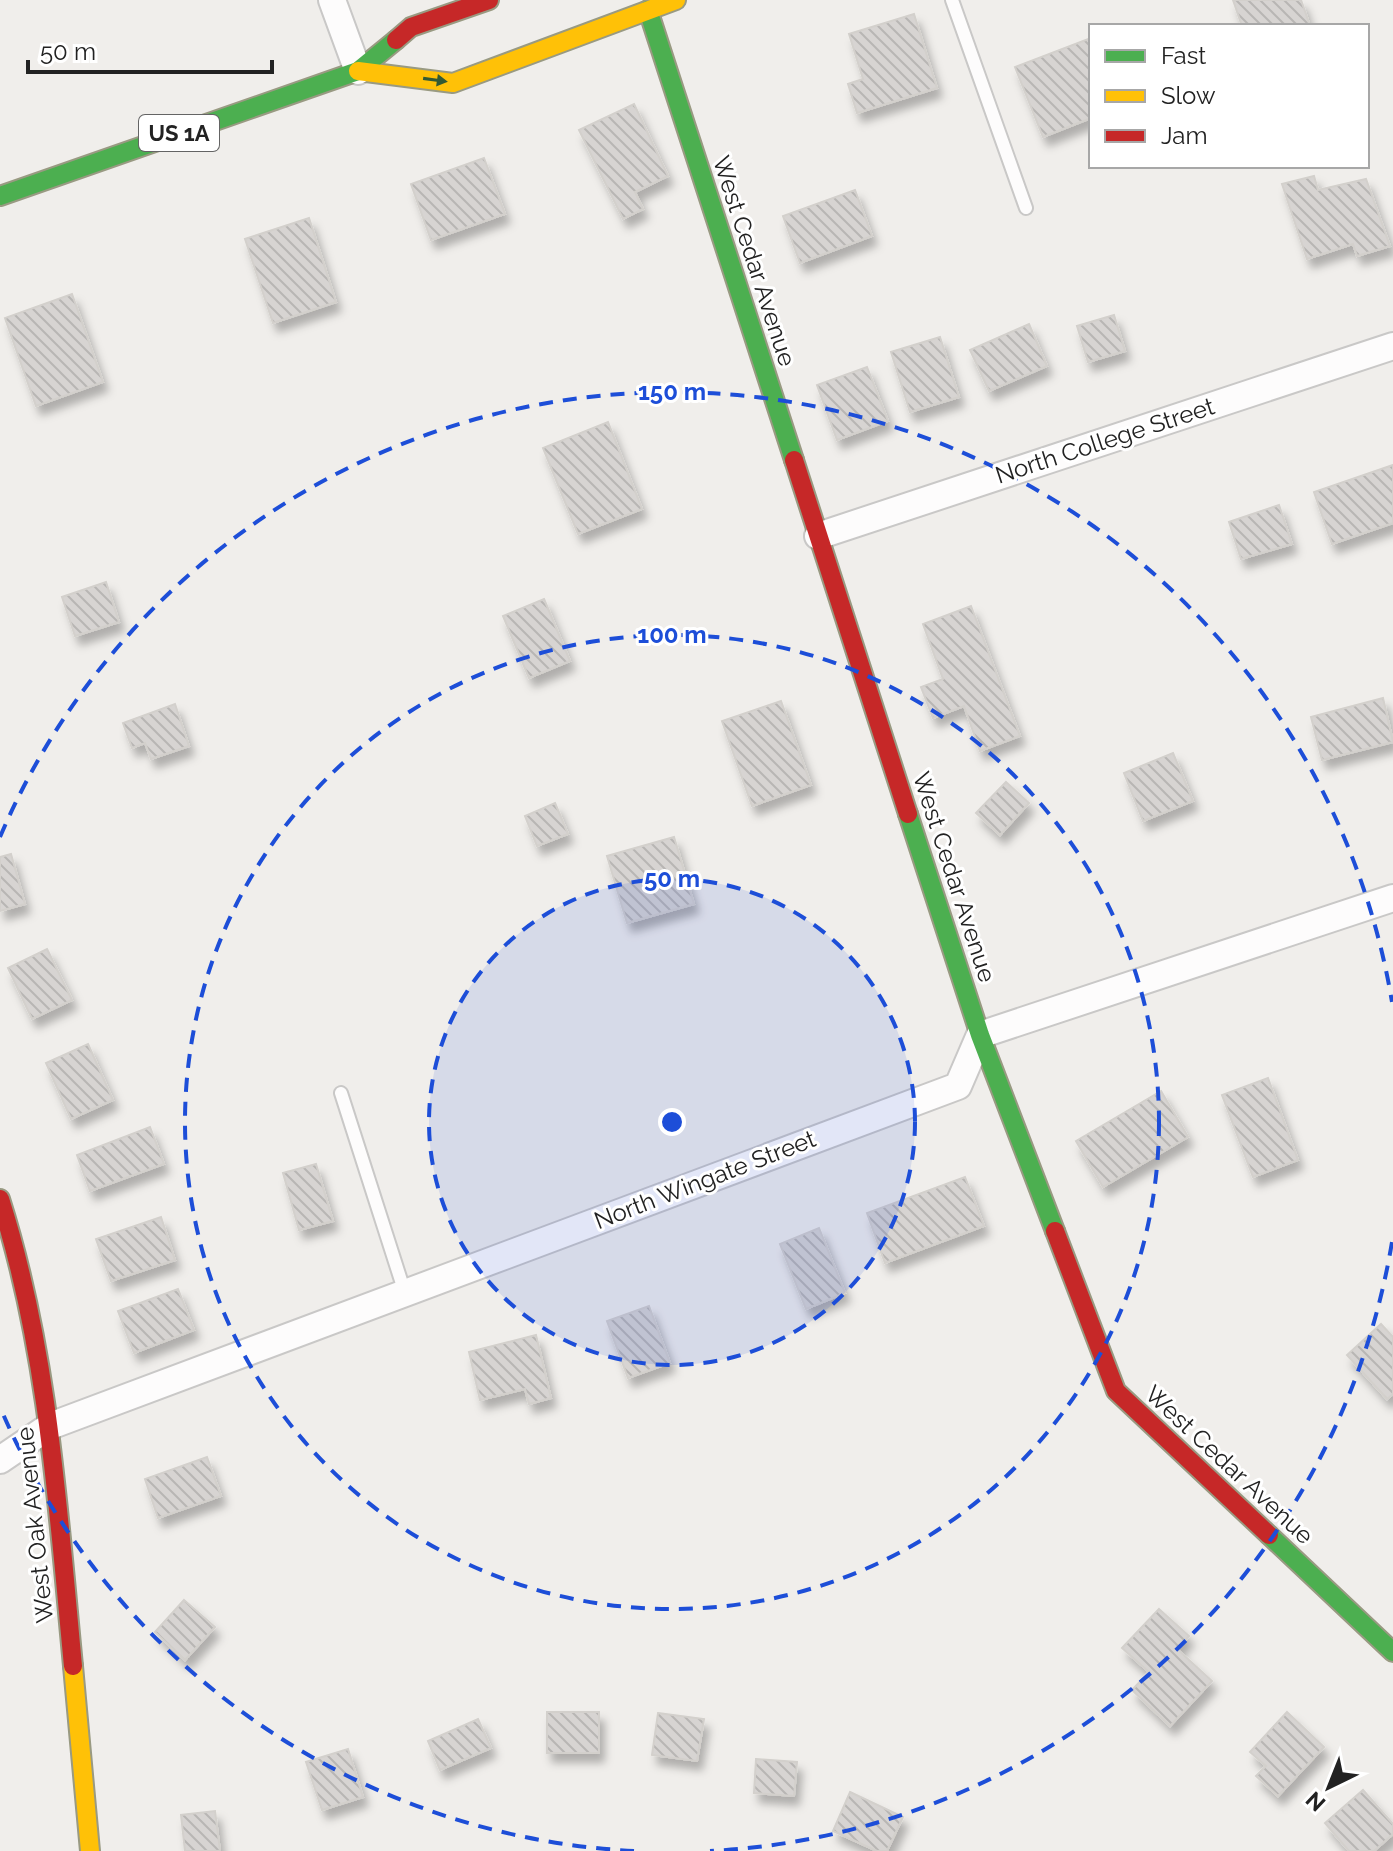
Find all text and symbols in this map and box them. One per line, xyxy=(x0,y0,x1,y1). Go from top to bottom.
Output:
scale bar xyxy=(28,24,272,74)
legend xyxy=(1089,24,1369,168)
text: 50 m xyxy=(40,37,96,66)
text: Fast xyxy=(1161,41,1206,70)
one-way arrow xyxy=(423,74,448,87)
text: Slow xyxy=(1161,81,1216,110)
road number: US 1A xyxy=(139,115,219,151)
text: Jam xyxy=(1161,121,1207,150)
street label: West Cedar Avenue xyxy=(707,152,802,370)
text: 150 m xyxy=(638,377,706,406)
street label: North College Street xyxy=(992,391,1218,490)
text: 100 m xyxy=(637,620,707,649)
street label: West Cedar Avenue xyxy=(907,768,1002,986)
text: 50 m xyxy=(644,864,700,893)
centre of rings xyxy=(658,1108,686,1136)
street label: North Wingate Street xyxy=(590,1124,820,1235)
street label: West Cedar Avenue xyxy=(1139,1379,1319,1550)
street label: West Oak Avenue xyxy=(10,1426,59,1624)
north arrow xyxy=(1289,1747,1369,1827)
text: N xyxy=(1300,1786,1330,1817)

